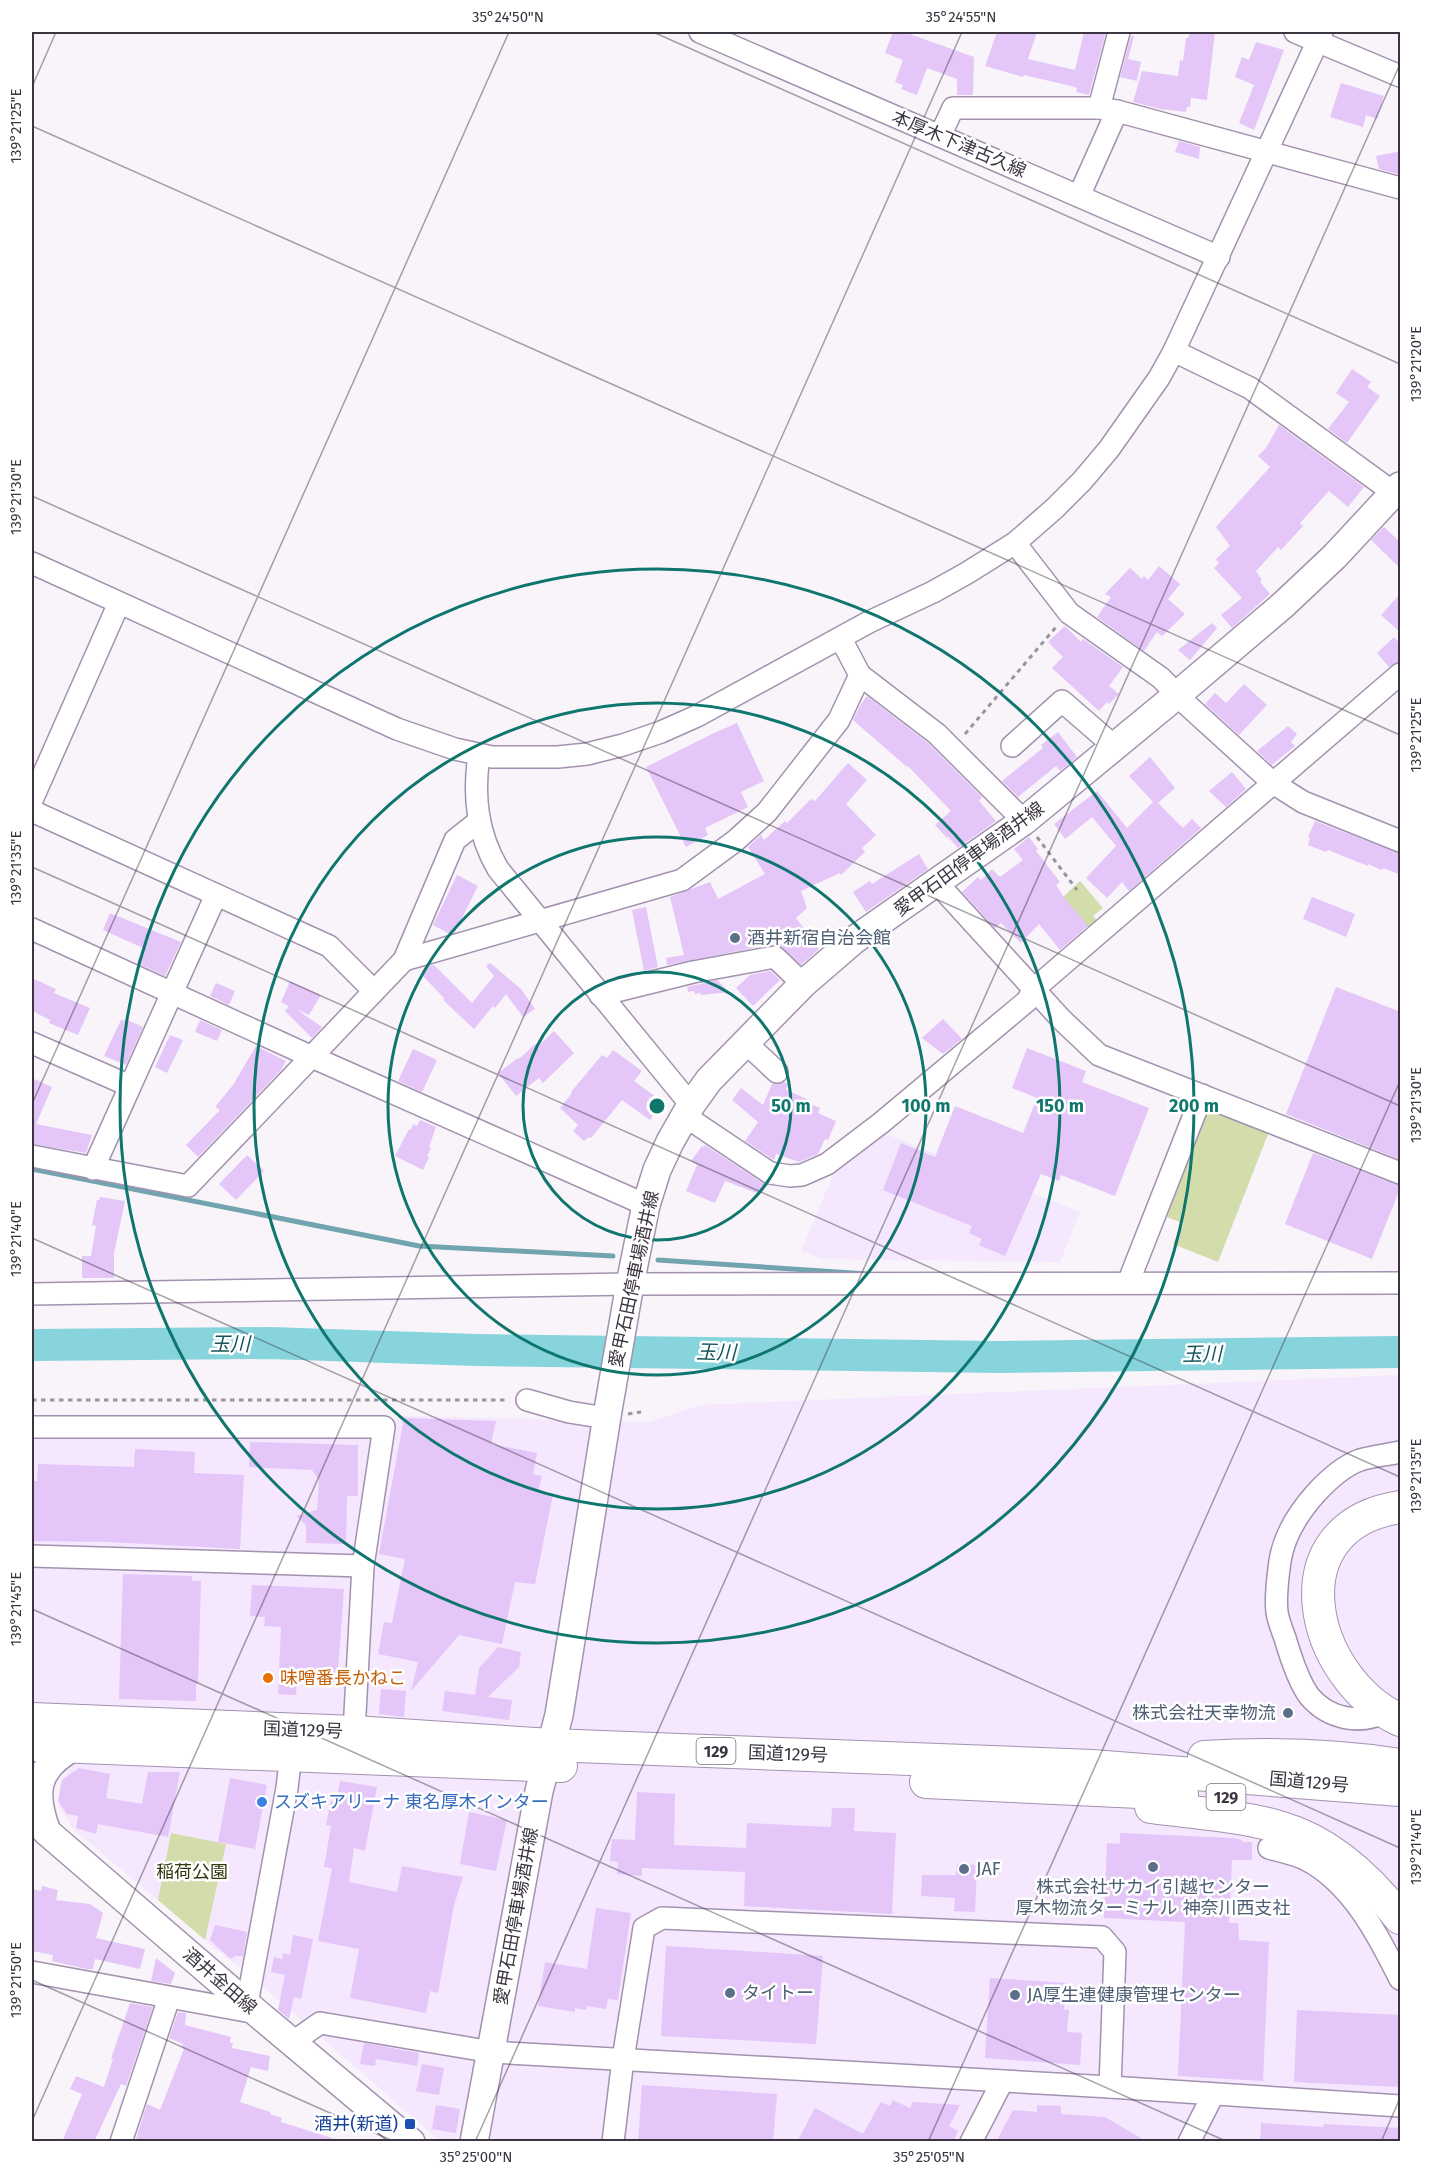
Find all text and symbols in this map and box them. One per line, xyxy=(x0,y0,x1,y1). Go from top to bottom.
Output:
text: 35°24'50"N xyxy=(472,8,544,26)
text: 35°24'55"N xyxy=(926,8,996,26)
text: 139°21'25"E xyxy=(7,89,25,163)
street label: 本厚木下津古久線 xyxy=(888,106,1030,182)
text: 139°21'20"E xyxy=(1407,326,1425,402)
text: 139°21'30"E xyxy=(7,459,25,535)
text: 139°21'25"E xyxy=(1407,698,1425,772)
street label: 愛甲石田停車場酒井線 xyxy=(890,797,1048,921)
text: 139°21'35"E xyxy=(7,831,25,905)
place label: 酒井新宿自治会館 xyxy=(747,927,891,949)
marker: 酒井新宿自治会館 xyxy=(728,931,742,945)
text: 139°21'30"E xyxy=(1407,1067,1425,1143)
text: 50 m xyxy=(771,1095,811,1117)
text: 100 m xyxy=(902,1095,950,1117)
text: 150 m xyxy=(1036,1095,1084,1117)
text: 200 m xyxy=(1169,1095,1219,1117)
centre of rings xyxy=(647,1096,667,1116)
street label: 愛甲石田停車場酒井線 xyxy=(605,1189,663,1369)
text: 139°21'40"E xyxy=(7,1201,25,1277)
water label: 玉川 xyxy=(210,1332,252,1356)
water label: 玉川 xyxy=(696,1340,738,1364)
water label: 玉川 xyxy=(1182,1342,1224,1366)
text: 139°21'35"E xyxy=(1407,1439,1425,1513)
text: 139°21'45"E xyxy=(7,1572,25,1646)
place label: 味噌番長かねこ xyxy=(280,1667,406,1689)
marker: 味噌番長かねこ xyxy=(261,1671,275,1685)
place label: 株式会社天幸物流 xyxy=(1132,1702,1276,1724)
marker: 株式会社天幸物流 xyxy=(1281,1706,1295,1720)
street label: 国道129号 xyxy=(263,1718,343,1742)
road number: 129 xyxy=(696,1738,736,1764)
street label: 国道129号 xyxy=(748,1742,828,1766)
street label: 国道129号 xyxy=(1268,1768,1350,1796)
road number: 129 xyxy=(1206,1784,1246,1810)
place label: スズキアリーナ 東名厚木インター xyxy=(274,1791,549,1813)
marker: スズキアリーナ 東名厚木インター xyxy=(255,1795,269,1809)
text: 139°21'40"E xyxy=(1407,1809,1425,1885)
street label: 愛甲石田停車場酒井線 xyxy=(490,1825,542,2007)
place label: JAF xyxy=(976,1858,1001,1880)
marker: 株式会社サカイ引越センター 厚木物流ターミナル 神奈川西支社 xyxy=(1146,1860,1160,1874)
park label: 稲荷公園 xyxy=(156,1861,228,1883)
marker: JAF xyxy=(957,1862,971,1876)
place label: 株式会社サカイ引越センター 厚木物流ターミナル 神奈川西支社 xyxy=(1016,1876,1290,1919)
text: 139°21'50"E xyxy=(7,1942,25,2018)
street label: 酒井金田線 xyxy=(179,1943,261,2019)
place label: タイトー xyxy=(742,1982,814,2004)
place label: JA厚生連健康管理センター xyxy=(1027,1984,1241,2006)
marker: タイトー xyxy=(723,1986,737,2000)
marker: JA厚生連健康管理センター xyxy=(1008,1988,1022,2002)
place label: 酒井(新道) xyxy=(314,2113,398,2135)
marker: 酒井(新道) xyxy=(403,2117,417,2131)
text: 35°25'00"N xyxy=(439,2148,513,2166)
text: 35°25'05"N xyxy=(893,2148,965,2166)

